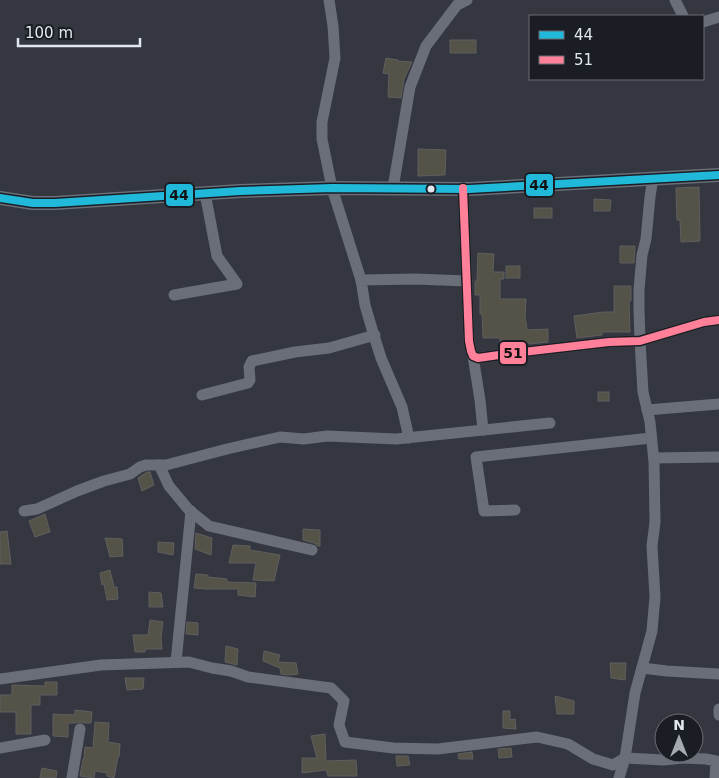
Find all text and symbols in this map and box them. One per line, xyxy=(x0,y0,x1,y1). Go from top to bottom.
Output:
scale bar xyxy=(18,15,140,47)
legend xyxy=(529,15,704,80)
text: 100 m xyxy=(25,24,73,42)
text: 44 xyxy=(574,26,593,44)
text: 51 xyxy=(574,51,593,69)
line badge: 44 xyxy=(525,173,554,197)
text: 44 xyxy=(529,177,549,193)
line badge: 44 xyxy=(165,183,194,207)
unlabelled marker xyxy=(426,184,436,194)
text: 44 xyxy=(169,187,189,203)
line badge: 51 xyxy=(499,341,527,365)
text: 51 xyxy=(503,345,523,361)
north arrow xyxy=(654,713,704,763)
text: N xyxy=(673,717,685,733)

